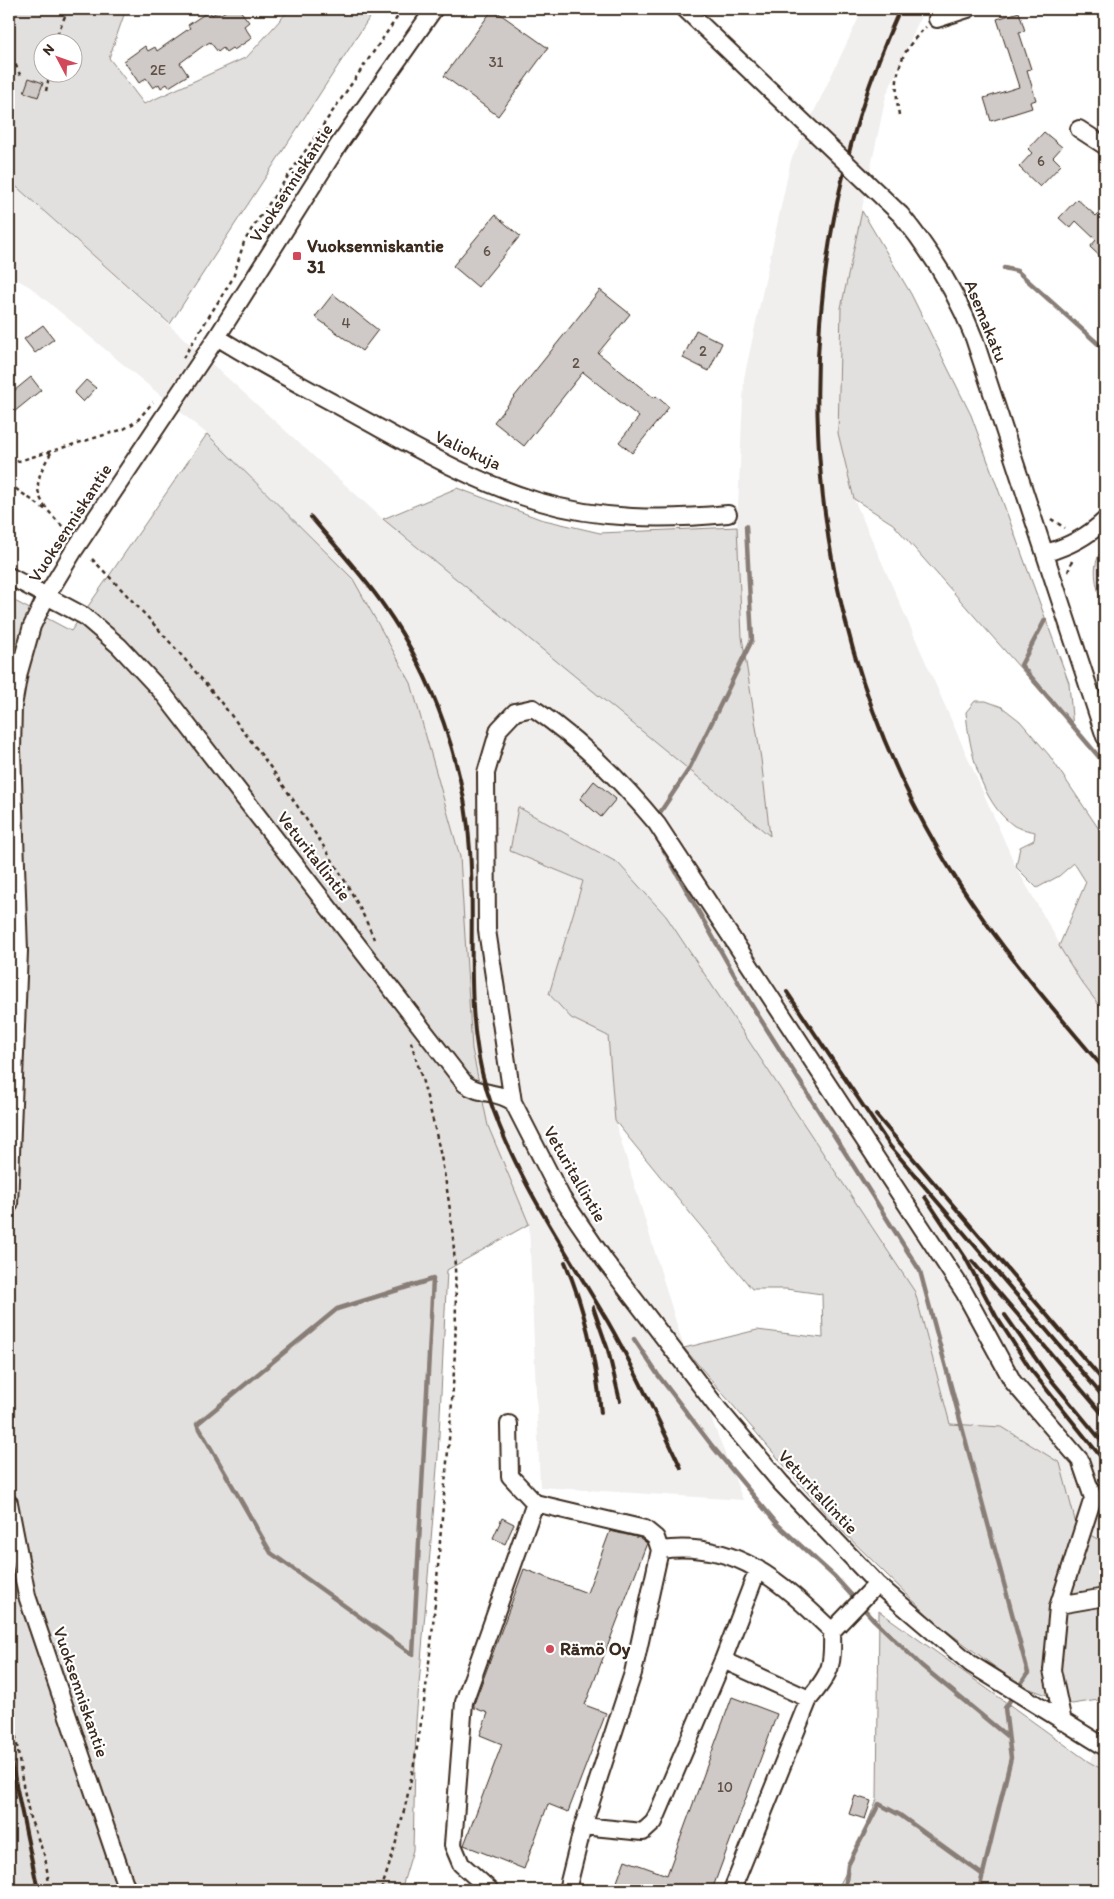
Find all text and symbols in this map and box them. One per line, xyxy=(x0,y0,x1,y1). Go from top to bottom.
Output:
north arrow xyxy=(32,32,82,82)
text: N xyxy=(39,41,58,59)
house number: 31 xyxy=(488,53,504,71)
house number: 2E xyxy=(150,61,166,79)
street label: Vuoksenniskantie xyxy=(244,120,338,246)
house number: 6 xyxy=(1037,152,1045,170)
place label: Vuoksenniskantie 31 xyxy=(307,235,444,278)
house number: 6 xyxy=(483,242,491,260)
marker: Vuoksenniskantie 31 xyxy=(291,250,303,262)
street label: Asemakatu xyxy=(960,277,1012,365)
house number: 4 xyxy=(341,314,351,332)
house number: 2 xyxy=(699,342,707,360)
house number: 2 xyxy=(572,354,580,372)
street label: Valiokuja xyxy=(431,425,505,475)
street label: Vuoksenniskantie xyxy=(23,460,117,586)
street label: Veturitallintie xyxy=(272,807,356,905)
street label: Veturitallintie xyxy=(539,1122,611,1226)
street label: Veturitallintie xyxy=(773,1445,863,1539)
street label: Vuoksenniskantie xyxy=(48,1624,114,1760)
place label: Rämö Oy xyxy=(560,1638,631,1660)
marker: Rämö Oy xyxy=(544,1643,556,1655)
house number: 10 xyxy=(717,1778,733,1796)

